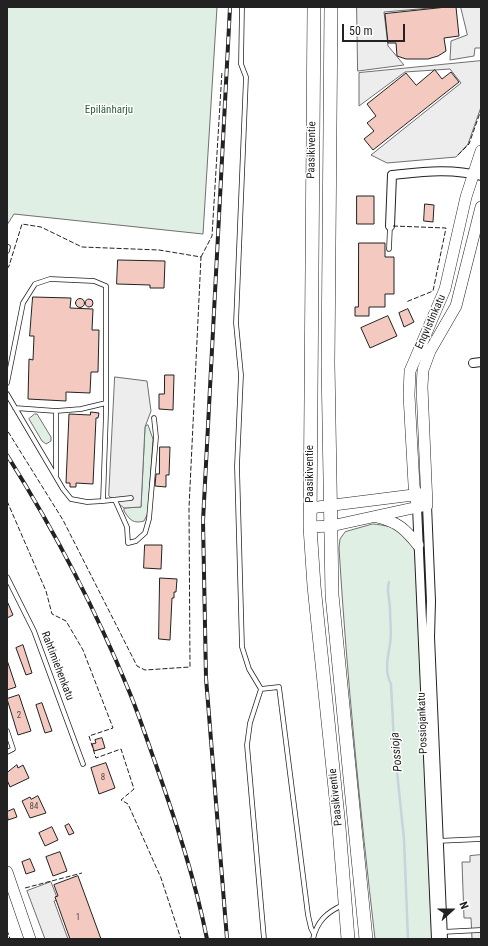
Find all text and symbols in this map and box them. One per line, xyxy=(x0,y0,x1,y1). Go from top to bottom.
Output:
scale bar xyxy=(344,16,407,42)
text: 50 m xyxy=(349,24,373,38)
park label: Epilänharju xyxy=(85,103,133,117)
street label: Paasikiventie xyxy=(305,121,319,179)
street label: Enqvistinkatu xyxy=(413,293,449,351)
street label: Paasikiventie xyxy=(303,445,317,503)
street label: Rahtimiehenkatu xyxy=(38,630,76,702)
street label: Possiojankatu xyxy=(415,692,431,754)
house number: 2 xyxy=(17,711,21,721)
water label: Possioja xyxy=(388,732,406,772)
street label: Paasikiventie xyxy=(326,768,346,826)
house number: 8 xyxy=(101,773,105,783)
house number: 84 xyxy=(30,802,38,812)
north arrow xyxy=(432,890,472,930)
text: N xyxy=(456,900,471,911)
house number: 1 xyxy=(76,913,80,923)

